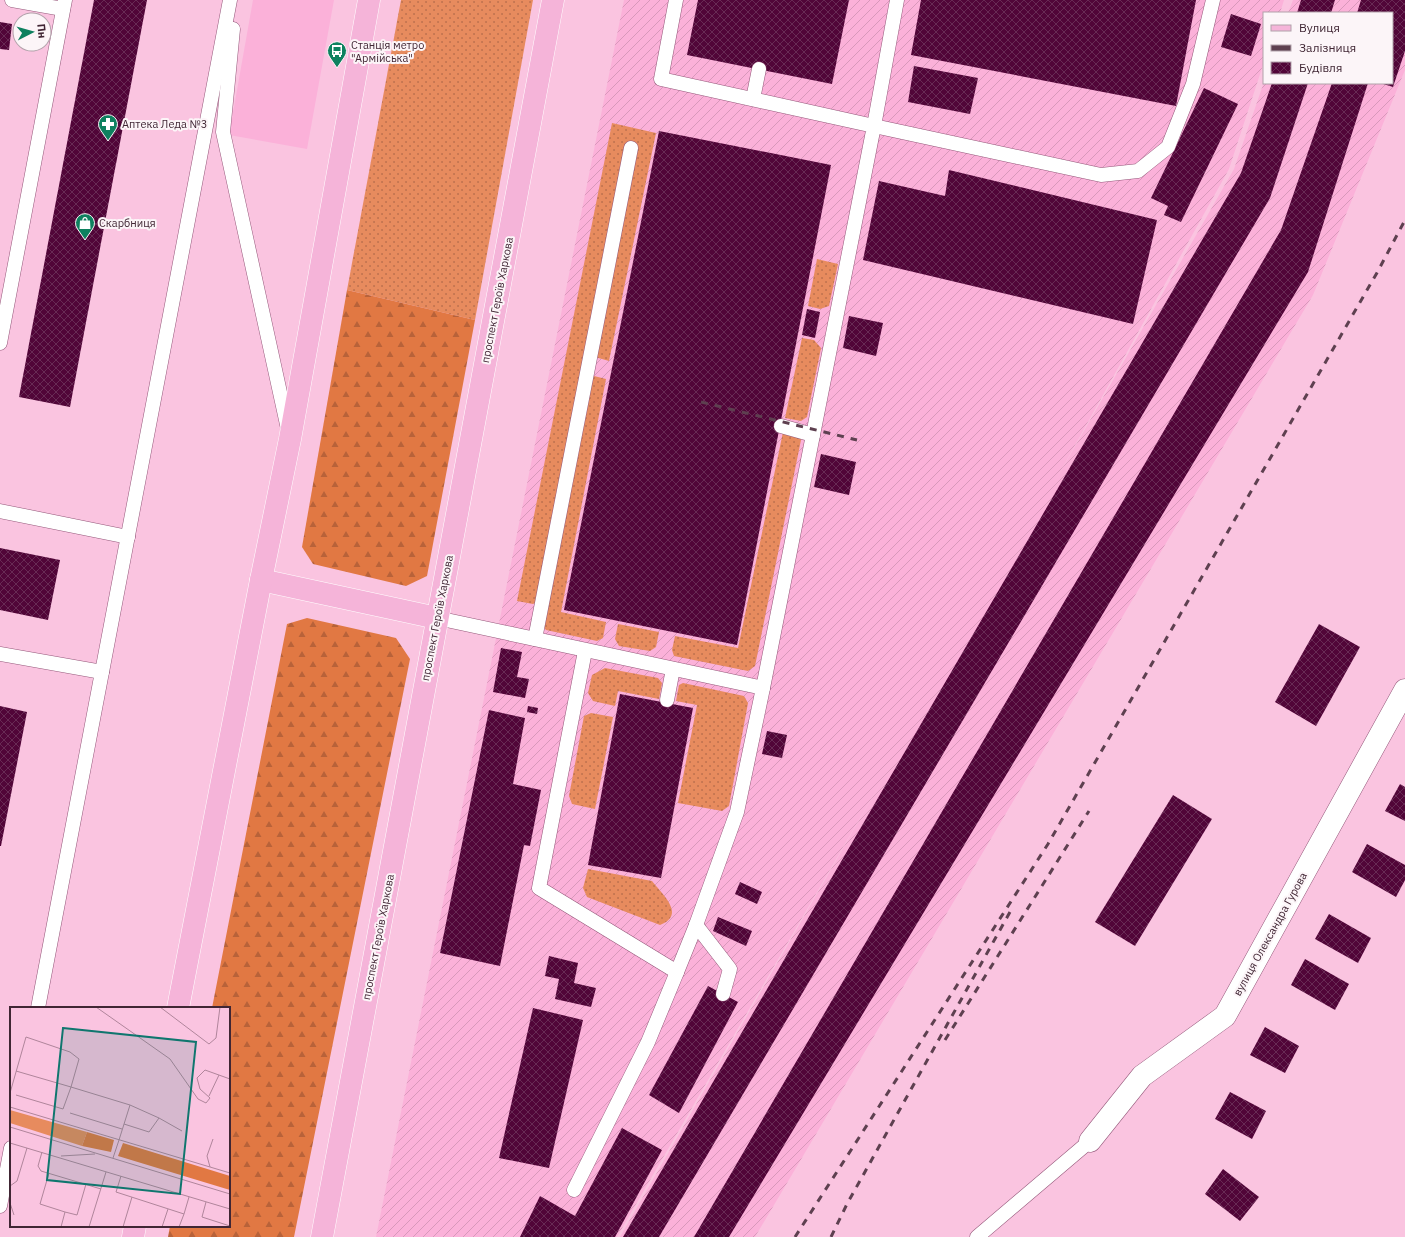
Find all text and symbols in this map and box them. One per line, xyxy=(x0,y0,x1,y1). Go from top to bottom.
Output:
north arrow xyxy=(12,12,52,52)
legend xyxy=(1263,12,1393,84)
text: Вулиця xyxy=(1299,20,1340,35)
text: Пн xyxy=(34,23,50,39)
place label: Станція метро "Армійська" xyxy=(351,38,424,65)
bus stop icon: Станція метро "Армійська" xyxy=(326,40,348,68)
text: Залізниця xyxy=(1299,40,1356,55)
text: Будівля xyxy=(1299,60,1342,75)
pharmacy icon: Аптека Леда №3 xyxy=(97,113,119,141)
place label: Аптека Леда №3 xyxy=(122,117,207,131)
shop icon: Скарбниця xyxy=(74,212,96,240)
place label: Скарбниця xyxy=(99,216,156,230)
street label: проспект Героїв Харкова xyxy=(478,236,516,364)
street label: проспект Героїв Харкова xyxy=(418,554,456,682)
street label: вулиця Олександра Гурова xyxy=(1230,870,1310,998)
street label: проспект Героїв Харкова xyxy=(359,873,397,1001)
inset map xyxy=(10,1007,230,1227)

